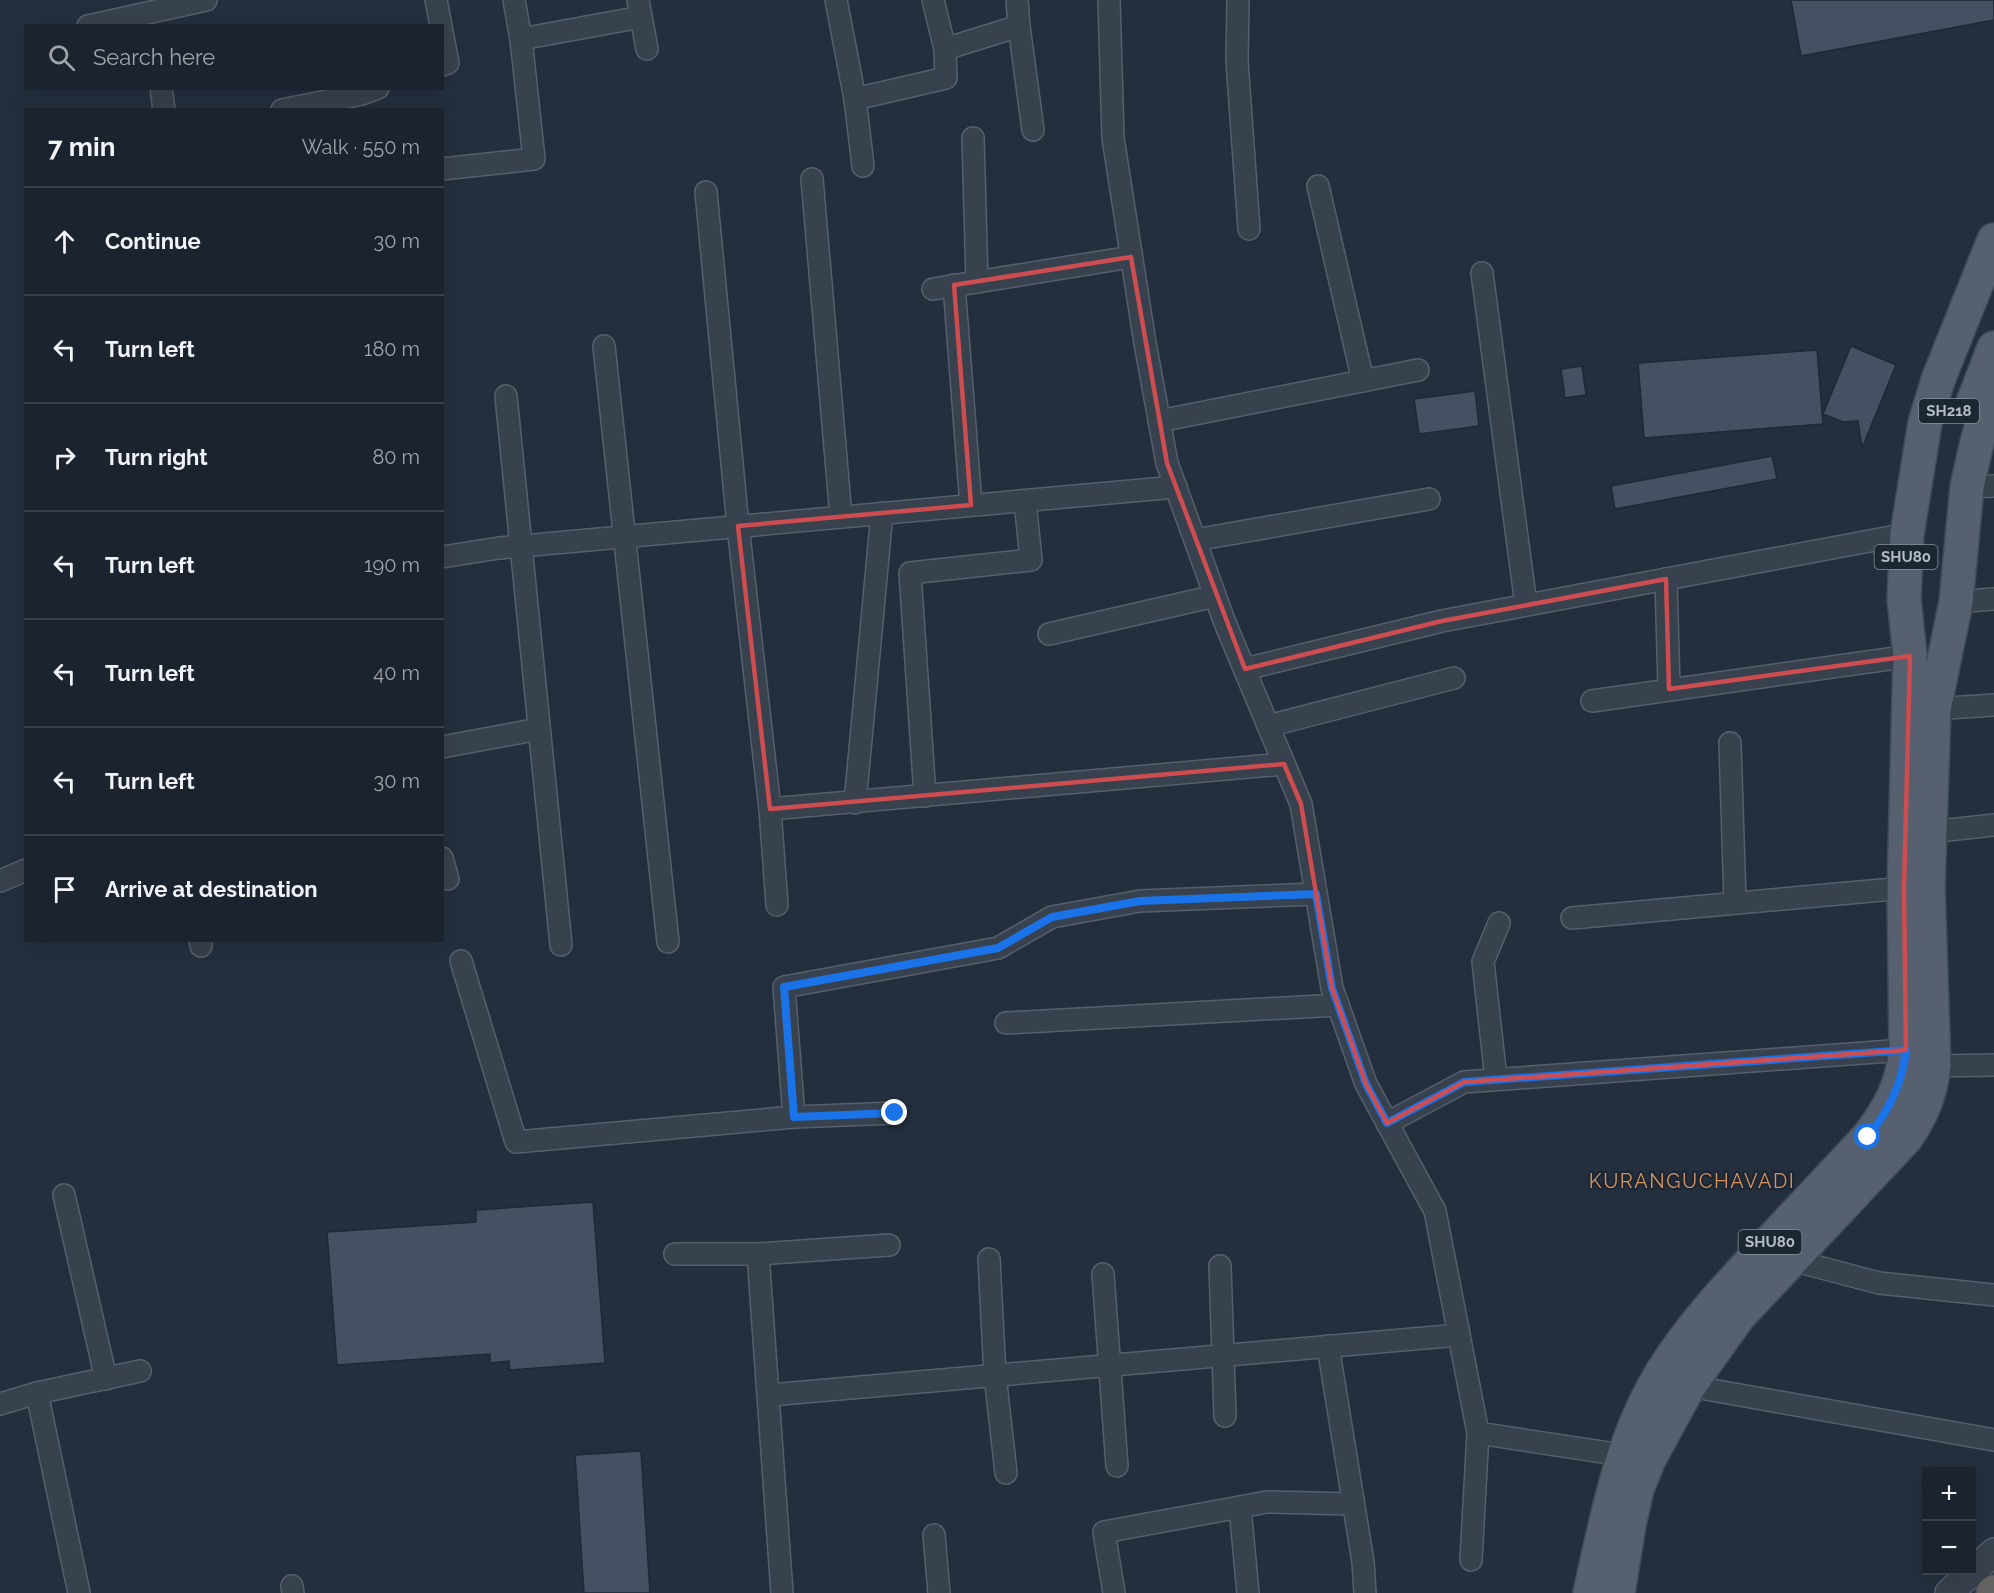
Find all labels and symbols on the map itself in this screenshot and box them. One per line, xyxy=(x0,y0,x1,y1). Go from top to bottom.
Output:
road number: SH218 xyxy=(1919,399,1979,423)
road number: SHU80 xyxy=(1874,545,1938,569)
route end xyxy=(881,1099,907,1125)
route start xyxy=(1854,1123,1880,1149)
district label: KURANGUCHAVADI xyxy=(1589,1169,1795,1193)
road number: SHU80 xyxy=(1738,1230,1802,1254)

